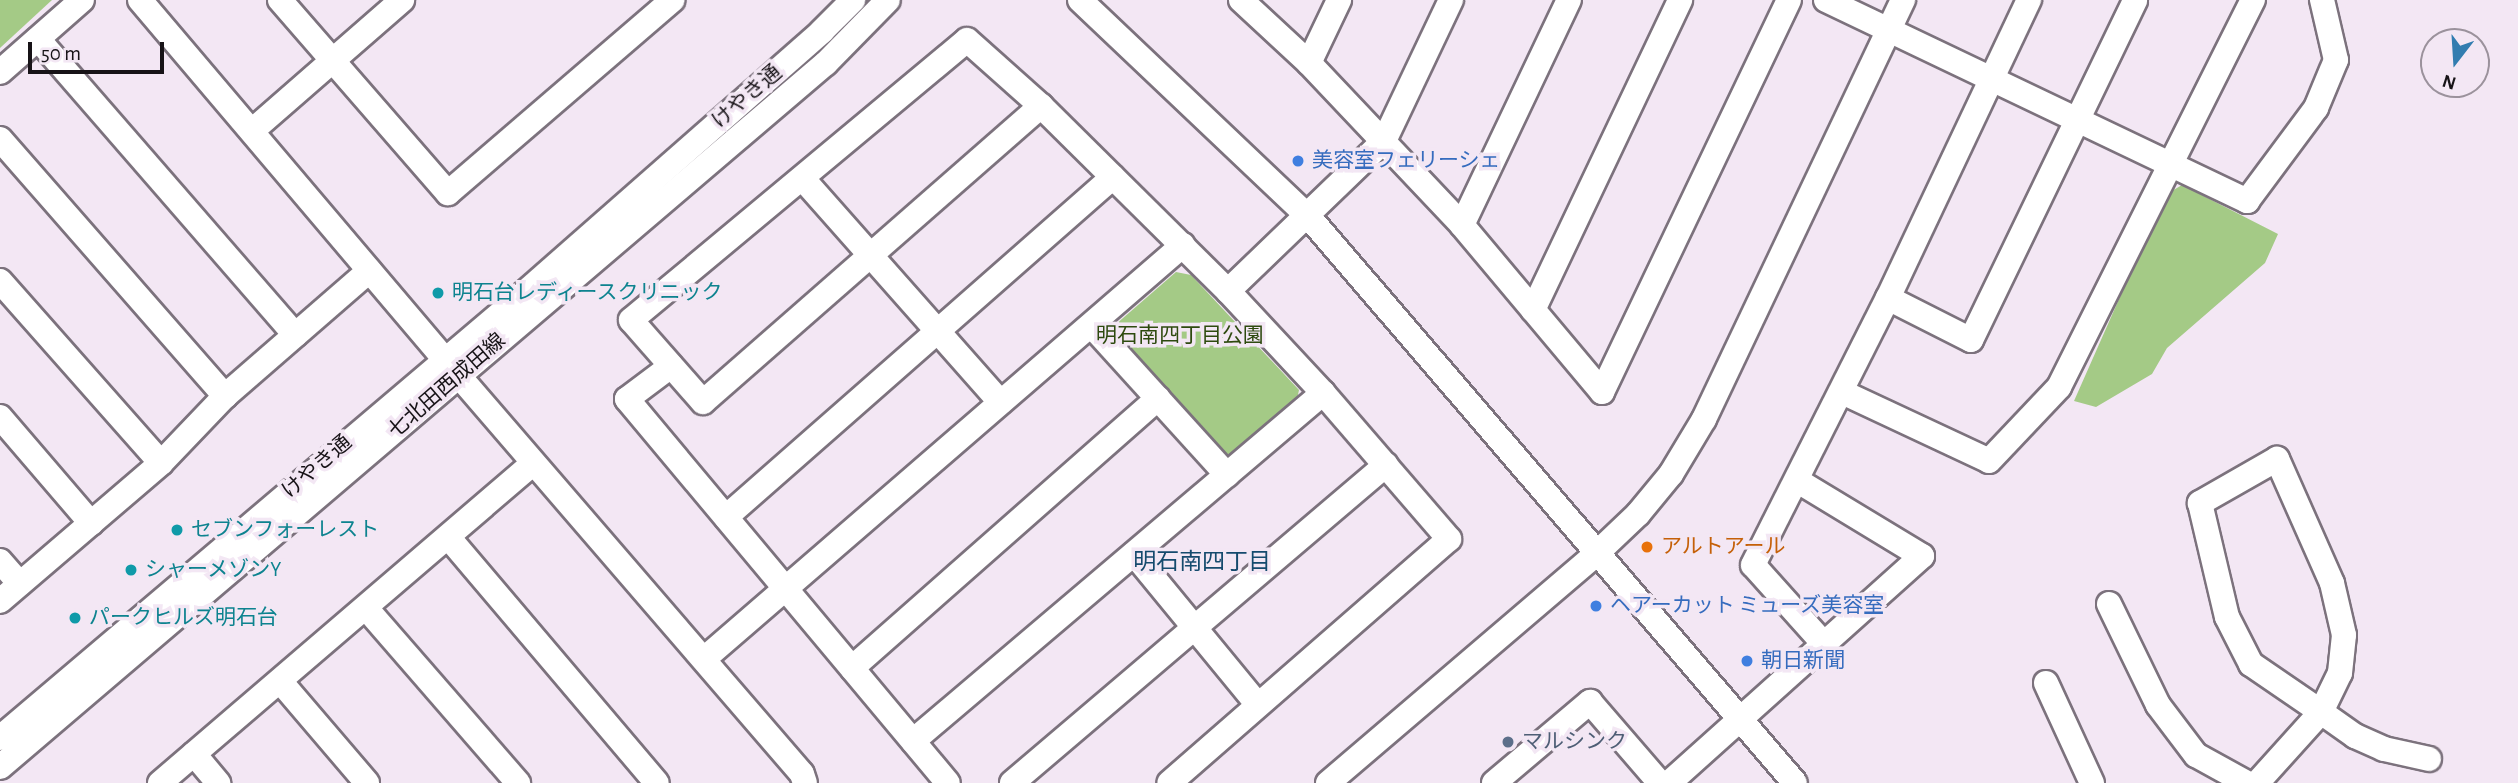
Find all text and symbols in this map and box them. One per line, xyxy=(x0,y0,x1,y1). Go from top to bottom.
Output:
scale bar xyxy=(32,28,168,72)
north arrow xyxy=(2420,28,2490,98)
text: 50 m xyxy=(41,43,81,64)
street label: けやき通 xyxy=(707,60,787,134)
text: N xyxy=(2440,71,2458,93)
place label: 美容室フェリーシェ xyxy=(1312,148,1501,174)
marker: 美容室フェリーシェ xyxy=(1290,153,1306,169)
place label: 明石台レディースクリニック xyxy=(452,280,725,306)
marker: 明石台レディースクリニック xyxy=(430,285,446,301)
park label: 明石南四丁目公園 xyxy=(1096,323,1264,349)
street label: 七北田西成田線 xyxy=(383,328,511,444)
street label: けやき通 xyxy=(277,430,357,504)
place label: セブンフォーレスト xyxy=(191,517,380,543)
marker: セブンフォーレスト xyxy=(169,522,185,538)
place label: アルトアール xyxy=(1661,534,1786,560)
marker: アルトアール xyxy=(1639,539,1655,555)
district label: 明石南四丁目 xyxy=(1133,549,1271,577)
place label: シャーメゾンY xyxy=(145,557,282,583)
marker: シャーメゾンY xyxy=(123,562,139,578)
place label: ヘアーカット ミューズ美容室 xyxy=(1610,593,1885,619)
marker: ヘアーカット ミューズ美容室 xyxy=(1588,598,1604,614)
place label: パークヒルズ明石台 xyxy=(89,605,278,631)
marker: パークヒルズ明石台 xyxy=(67,610,83,626)
place label: 朝日新聞 xyxy=(1761,648,1845,674)
marker: 朝日新聞 xyxy=(1739,653,1755,669)
place label: マルシンク xyxy=(1522,729,1627,755)
marker: マルシンク xyxy=(1500,734,1516,750)

